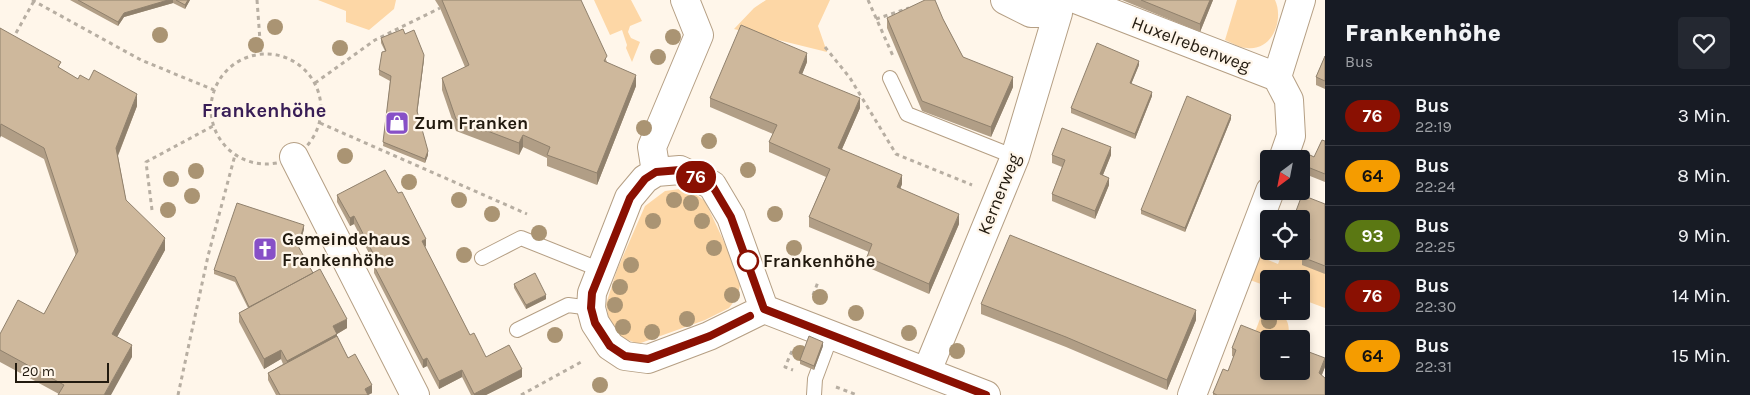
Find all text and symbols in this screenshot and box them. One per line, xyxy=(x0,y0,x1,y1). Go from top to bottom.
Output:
street label: Huxelrebenweg xyxy=(1129,11,1253,77)
button: heart xyxy=(1678,17,1730,69)
text: Frankenhöhe xyxy=(1345,19,1501,47)
text: Bus xyxy=(1345,52,1373,71)
text: Bus xyxy=(1415,95,1449,117)
district label: Frankenhöhe xyxy=(202,99,326,122)
text: 76 xyxy=(1363,105,1382,127)
text: 3 Min. xyxy=(1678,105,1730,127)
shop icon: Zum Franken xyxy=(384,110,410,136)
place label: Zum Franken xyxy=(414,112,528,134)
text: 22:19 xyxy=(1415,117,1452,136)
street label: Kernerweg xyxy=(973,150,1025,238)
north arrow xyxy=(1260,150,1310,200)
map controls xyxy=(1260,150,1310,380)
text: Bus xyxy=(1415,155,1449,177)
line badge: 76 xyxy=(674,161,718,193)
text: 64 xyxy=(1362,165,1383,187)
text: 8 Min. xyxy=(1677,165,1730,187)
text: 76 xyxy=(686,166,706,188)
text: 22:24 xyxy=(1415,177,1455,196)
button: locate xyxy=(1260,210,1310,260)
text: Bus xyxy=(1415,215,1449,237)
text: 93 xyxy=(1361,225,1384,247)
text: 9 Min. xyxy=(1678,225,1730,247)
place label: Gemeindehaus Frankenhöhe xyxy=(282,228,411,271)
church icon: Gemeindehaus Frankenhöhe xyxy=(252,236,278,262)
text: 22:25 xyxy=(1415,237,1456,256)
marker: Frankenhöhe xyxy=(737,250,759,272)
place label: Frankenhöhe xyxy=(763,250,875,272)
button: + xyxy=(1260,270,1310,320)
text: Bus xyxy=(1415,275,1449,297)
text: 76 xyxy=(1363,285,1382,307)
text: 14 Min. xyxy=(1672,285,1730,307)
text: 22:30 xyxy=(1415,297,1456,316)
button: − xyxy=(1260,330,1310,380)
text: Bus xyxy=(1415,335,1449,357)
text: 64 xyxy=(1362,345,1383,367)
text: 15 Min. xyxy=(1672,345,1730,367)
text: 22:31 xyxy=(1415,357,1452,376)
scale bar xyxy=(15,360,109,383)
text: 20 m xyxy=(22,363,55,380)

